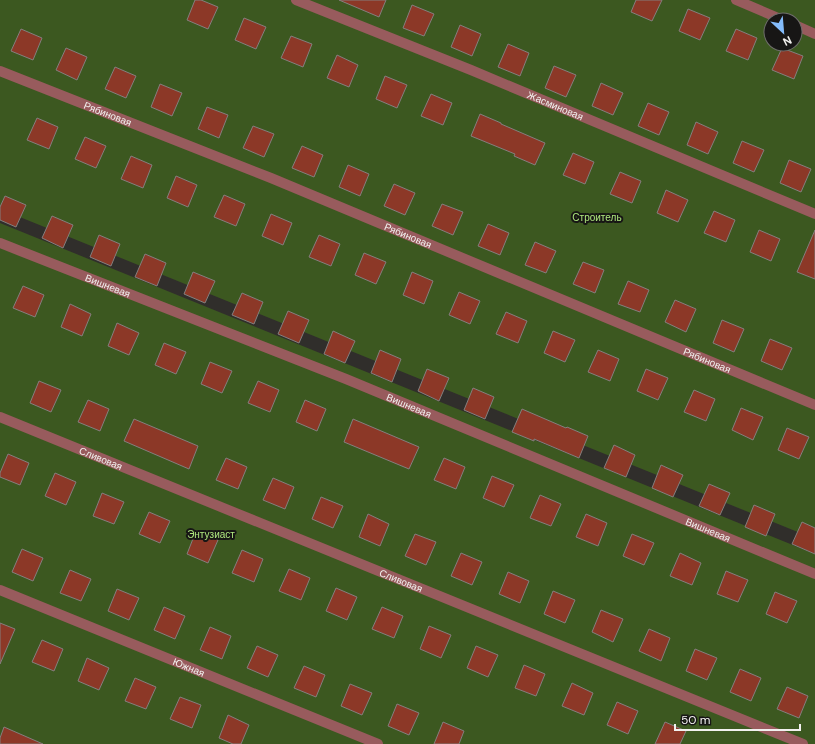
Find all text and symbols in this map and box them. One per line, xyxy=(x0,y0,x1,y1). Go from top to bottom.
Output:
north arrow xyxy=(763,12,803,52)
text: N xyxy=(781,33,794,49)
street label: Жасминовая xyxy=(525,88,585,123)
street label: Рябиновая xyxy=(82,99,134,129)
park label: Строитель xyxy=(572,211,622,224)
street label: Рябиновая xyxy=(382,220,434,251)
street label: Вишневая xyxy=(83,271,132,301)
street label: Рябиновая xyxy=(681,345,733,376)
street label: Вишневая xyxy=(384,391,433,421)
street label: Сливовая xyxy=(77,444,124,473)
street label: Вишневая xyxy=(684,515,732,545)
park label: Энтузиаст xyxy=(187,528,235,541)
street label: Сливовая xyxy=(377,566,424,595)
street label: Южная xyxy=(171,655,207,680)
scale bar xyxy=(675,706,800,732)
text: 50 m xyxy=(681,712,710,728)

